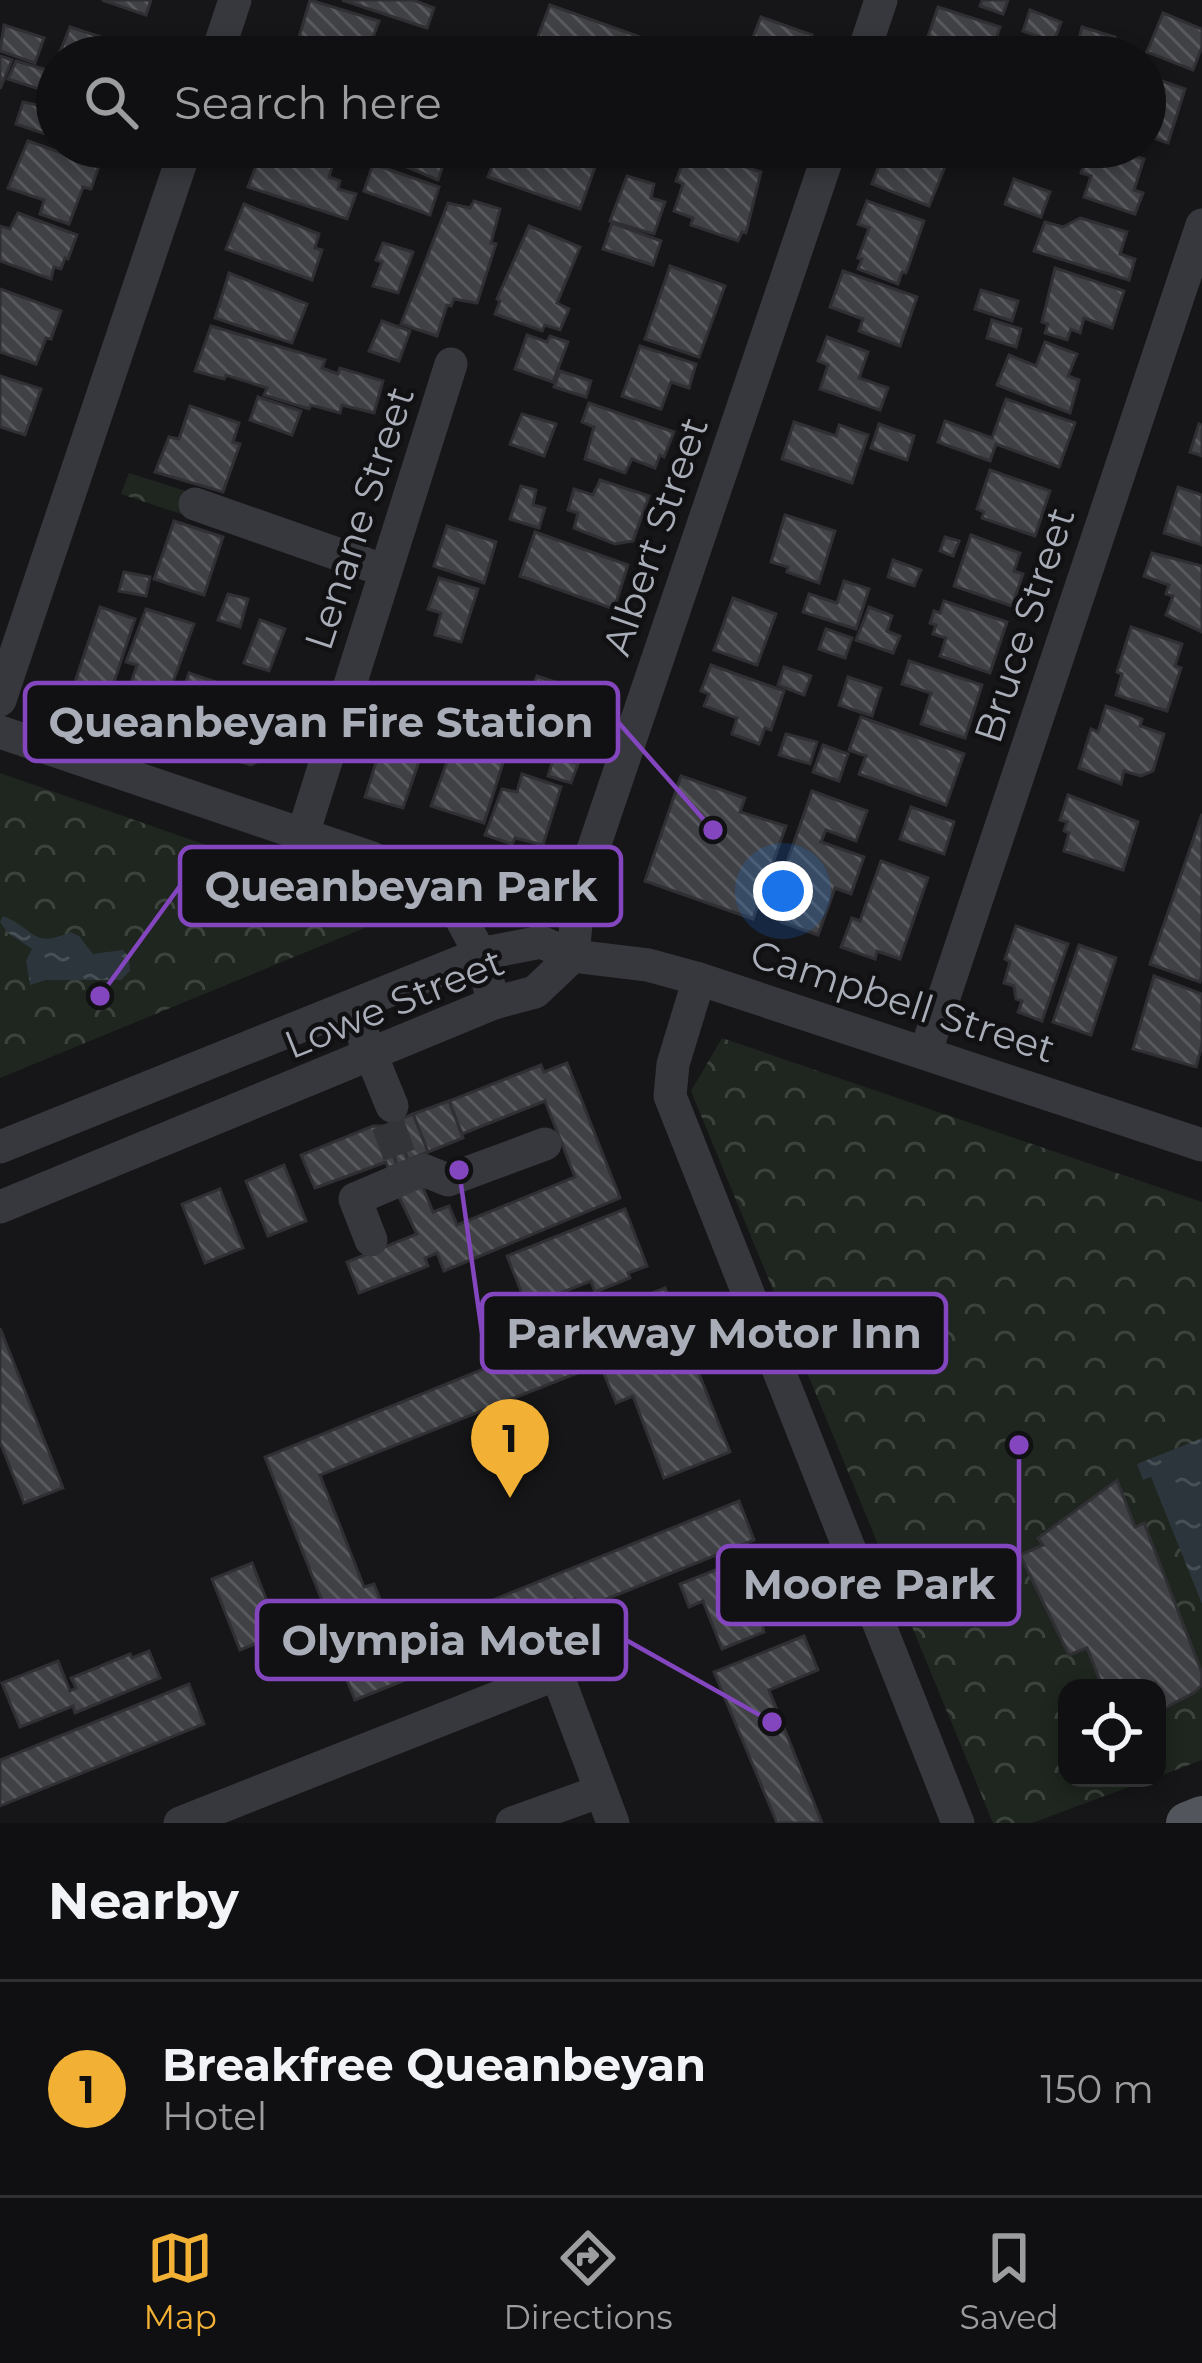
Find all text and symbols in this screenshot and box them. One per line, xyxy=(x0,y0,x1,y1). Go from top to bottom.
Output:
search box xyxy=(36,36,1166,168)
icon: search xyxy=(78,69,144,135)
text: Search here xyxy=(174,75,442,130)
street label: Lenane Street xyxy=(294,380,424,656)
street label: Albert Street xyxy=(592,411,718,661)
street label: Bruce Street xyxy=(963,501,1085,749)
callout: Queanbeyan Fire Station xyxy=(25,683,618,761)
text: Queanbeyan Fire Station xyxy=(49,696,593,748)
callout: Queanbeyan Park xyxy=(180,847,621,925)
text: Queanbeyan Park xyxy=(204,860,598,912)
your location xyxy=(753,861,813,921)
street label: Campbell Street xyxy=(745,929,1061,1073)
street label: Lowe Street xyxy=(277,937,511,1069)
callout: Parkway Motor Inn xyxy=(482,1294,946,1372)
text: Parkway Motor Inn xyxy=(506,1307,922,1359)
pin: 1 xyxy=(471,1399,549,1498)
callout: Moore Park xyxy=(718,1546,1019,1624)
text: Moore Park xyxy=(743,1558,996,1610)
callout: Olympia Motel xyxy=(257,1601,626,1679)
text: Olympia Motel xyxy=(281,1614,603,1666)
map controls xyxy=(1058,1679,1166,1787)
button: locate xyxy=(1058,1679,1166,1787)
text: Nearby xyxy=(48,1870,239,1932)
text: Breakfree Queanbeyan xyxy=(162,2037,706,2092)
text: 1 xyxy=(79,2065,95,2113)
text: 150 m xyxy=(1040,2065,1154,2113)
text: Hotel xyxy=(162,2092,267,2140)
tab: Map xyxy=(143,2225,217,2337)
tab: Directions xyxy=(504,2225,673,2337)
tab: Saved xyxy=(959,2225,1059,2337)

